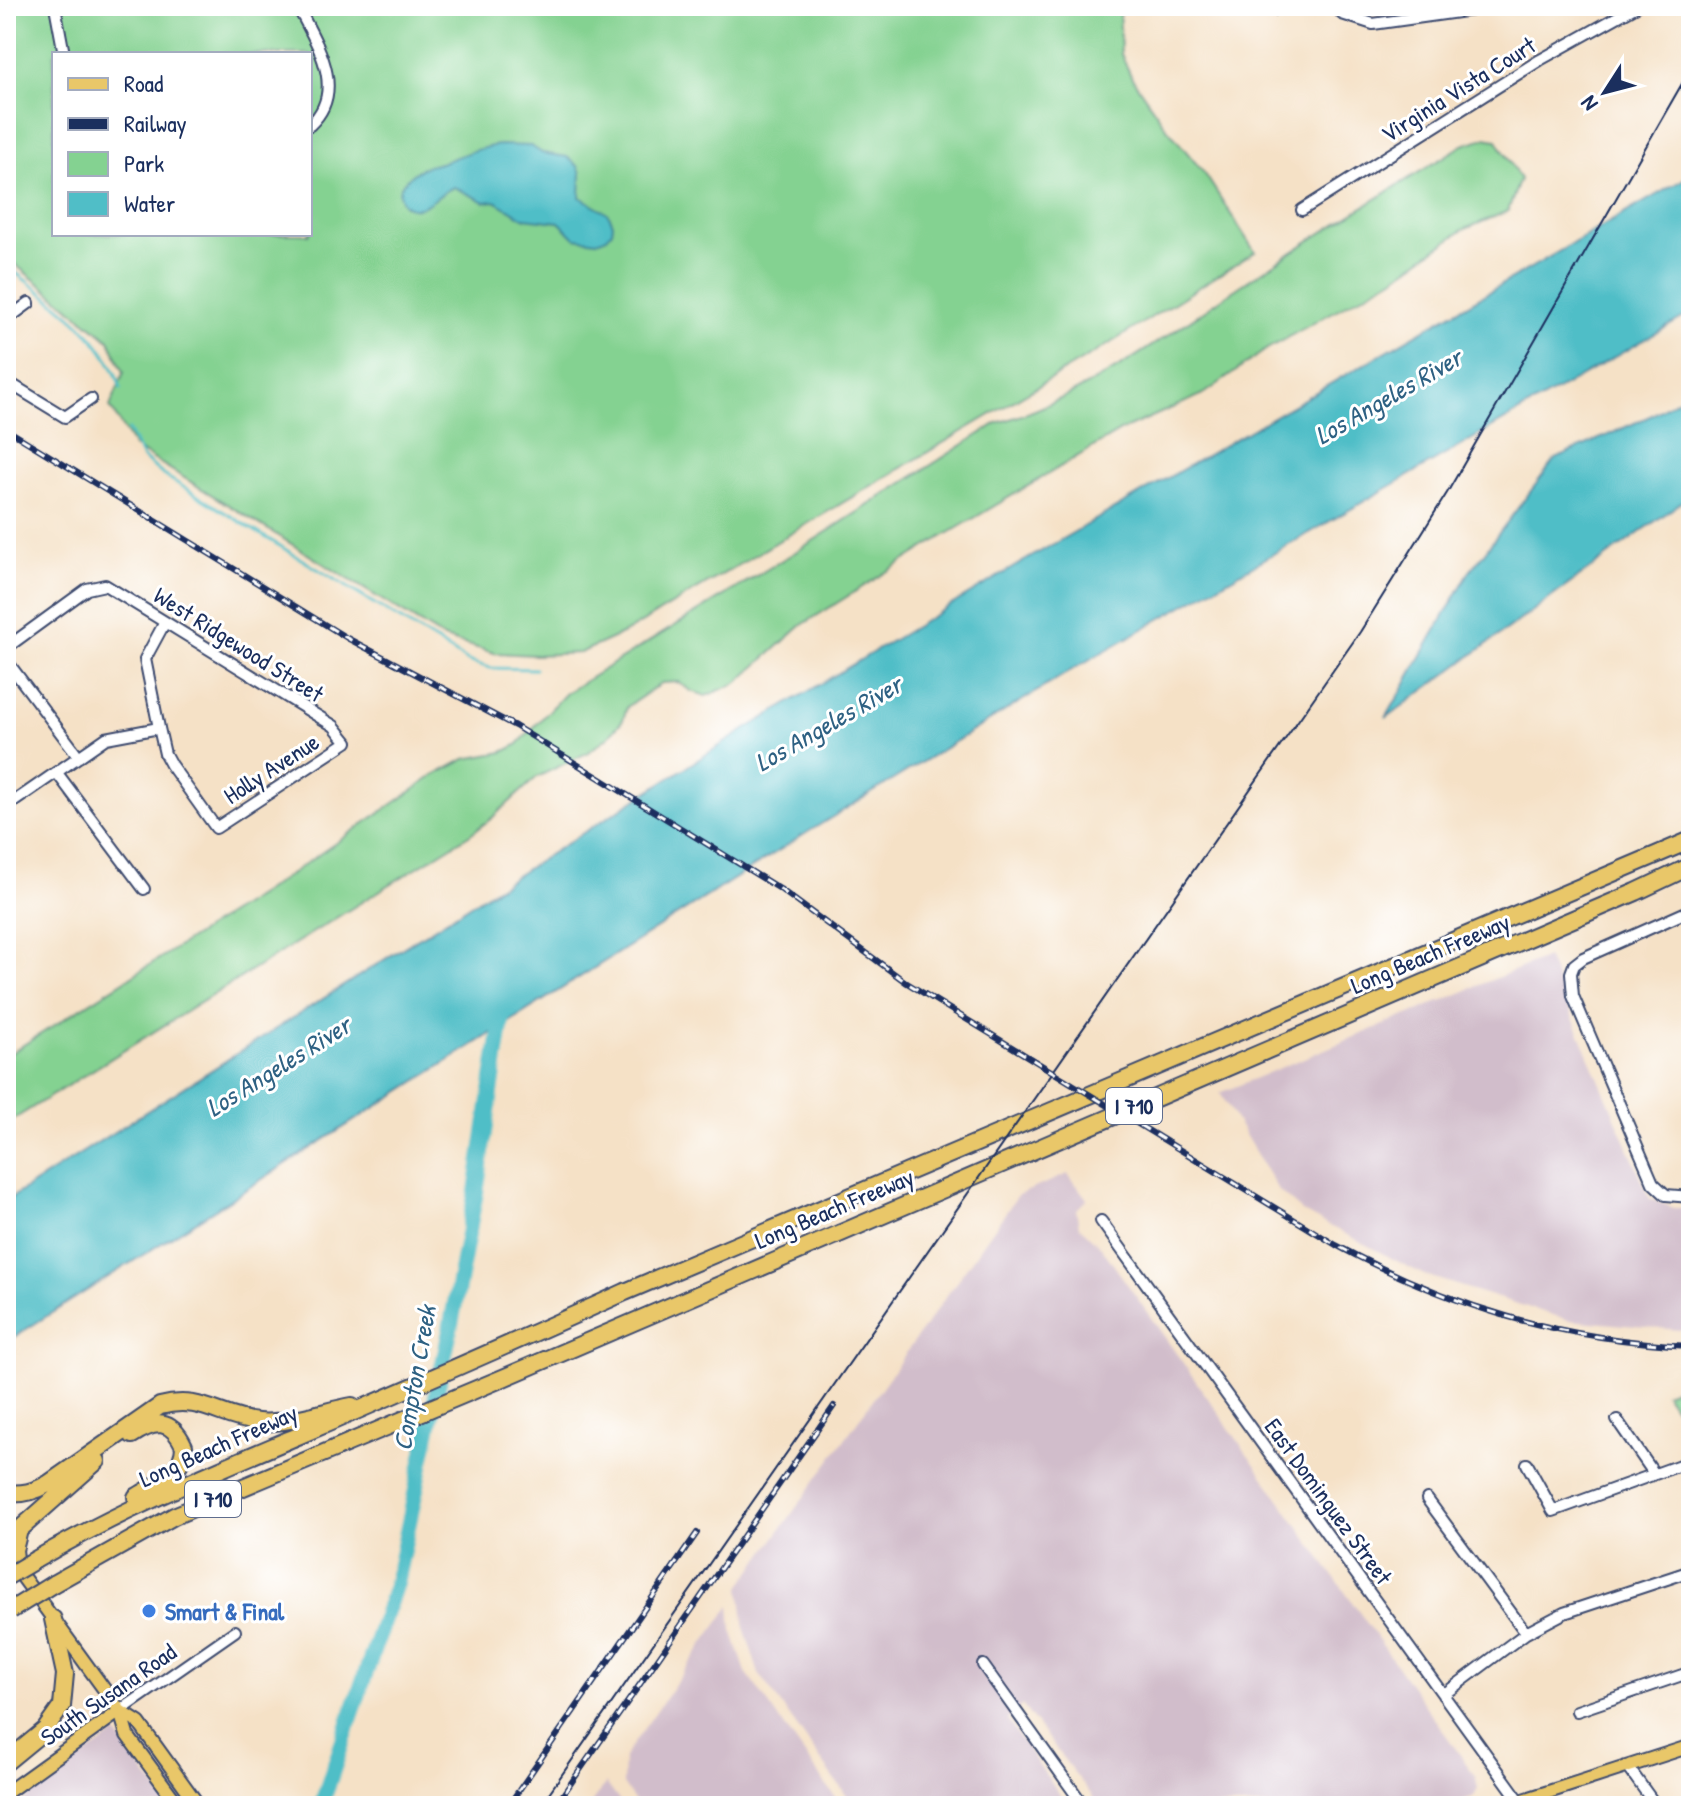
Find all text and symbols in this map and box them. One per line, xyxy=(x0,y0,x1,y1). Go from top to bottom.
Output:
street label: Virginia Vista Court xyxy=(1375,28,1542,149)
legend xyxy=(52,52,312,236)
north arrow xyxy=(1565,52,1645,132)
text: Road xyxy=(124,67,163,99)
text: N xyxy=(1573,90,1604,117)
text: Railway xyxy=(124,107,187,139)
text: Park xyxy=(124,147,164,179)
text: Water xyxy=(124,187,175,219)
water label: Los Angeles River xyxy=(1308,338,1471,453)
street label: West Ridgewood Street xyxy=(148,579,331,709)
water label: Los Angeles River xyxy=(748,665,911,780)
street label: Holly Avenue xyxy=(217,725,325,811)
street label: Long Beach Freeway xyxy=(1346,905,1514,1001)
water label: Los Angeles River xyxy=(199,1006,360,1125)
road number: I 710 xyxy=(1106,1088,1162,1124)
street label: Long Beach Freeway xyxy=(750,1160,918,1256)
water label: Compton Creek xyxy=(384,1301,445,1453)
street label: Long Beach Freeway xyxy=(134,1396,302,1494)
street label: East Dominguez Street xyxy=(1258,1411,1401,1591)
road number: I 710 xyxy=(185,1481,241,1517)
place label: Smart & Final xyxy=(165,1595,285,1627)
marker: Smart & Final xyxy=(140,1602,158,1620)
street label: South Susana Road xyxy=(34,1635,182,1753)

